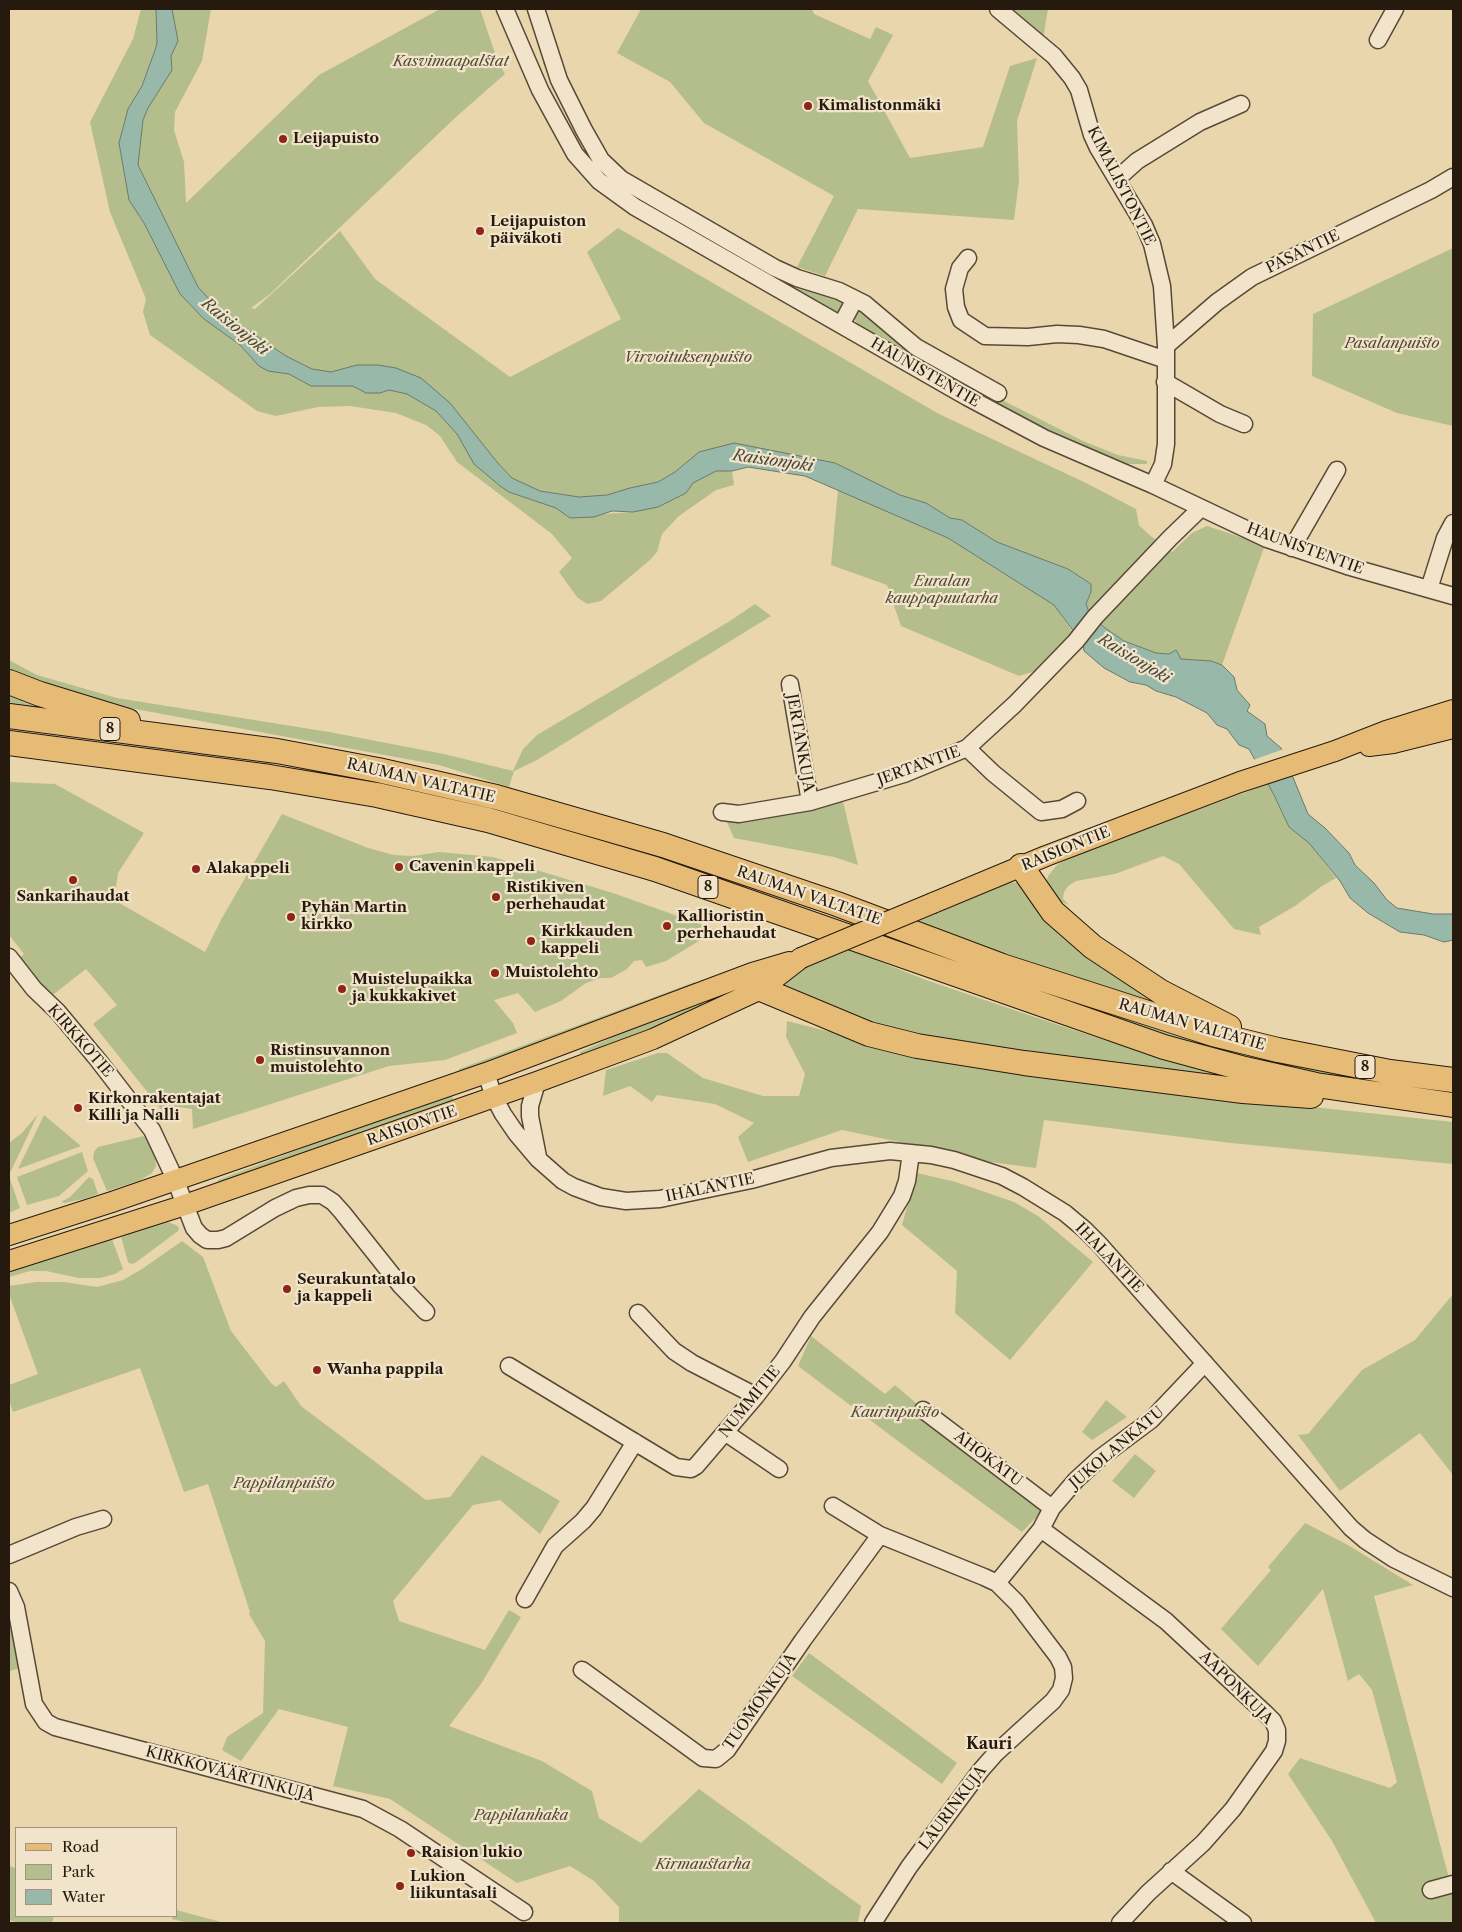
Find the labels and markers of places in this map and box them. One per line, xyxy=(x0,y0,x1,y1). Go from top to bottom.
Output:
place label: Kimalistonmäki xyxy=(818,97,941,115)
marker: Kimalistonmäki xyxy=(802,100,814,112)
place label: Leijapuisto xyxy=(293,130,379,148)
marker: Leijapuisto xyxy=(277,133,289,145)
place label: Leijapuiston päiväkoti xyxy=(490,213,586,248)
marker: Leijapuiston päiväkoti xyxy=(474,225,486,237)
place label: Cavenin kappeli xyxy=(409,858,535,876)
place label: Alakappeli xyxy=(206,860,290,878)
marker: Cavenin kappeli xyxy=(393,861,405,873)
marker: Alakappeli xyxy=(190,863,202,875)
marker: Sankarihaudat xyxy=(67,874,79,886)
place label: Ristikiven perhehaudat xyxy=(506,879,605,914)
place label: Sankarihaudat xyxy=(16,888,130,906)
marker: Ristikiven perhehaudat xyxy=(490,891,502,903)
place label: Pyhän Martin kirkko xyxy=(301,899,407,934)
place label: Kallioristin perhehaudat xyxy=(677,908,776,943)
marker: Pyhän Martin kirkko xyxy=(285,911,297,923)
marker: Kallioristin perhehaudat xyxy=(661,920,673,932)
place label: Kirkkauden kappeli xyxy=(541,923,633,958)
marker: Kirkkauden kappeli xyxy=(525,935,537,947)
place label: Muistolehto xyxy=(505,964,598,982)
marker: Muistolehto xyxy=(489,967,501,979)
place label: Muistelupaikka ja kukkakivet xyxy=(352,971,472,1006)
marker: Muistelupaikka ja kukkakivet xyxy=(336,983,348,995)
place label: Ristinsuvannon muistolehto xyxy=(270,1042,390,1077)
marker: Ristinsuvannon muistolehto xyxy=(254,1054,266,1066)
place label: Kirkonrakentajat Killi ja Nalli xyxy=(88,1090,221,1125)
marker: Kirkonrakentajat Killi ja Nalli xyxy=(72,1102,84,1114)
place label: Seurakuntatalo ja kappeli xyxy=(297,1271,416,1306)
marker: Seurakuntatalo ja kappeli xyxy=(281,1283,293,1295)
place label: Wanha pappila xyxy=(327,1361,443,1379)
marker: Wanha pappila xyxy=(311,1364,323,1376)
place label: Raision lukio xyxy=(421,1844,522,1862)
marker: Raision lukio xyxy=(405,1847,417,1859)
place label: Lukion liikuntasali xyxy=(410,1868,497,1903)
marker: Lukion liikuntasali xyxy=(394,1880,406,1892)

